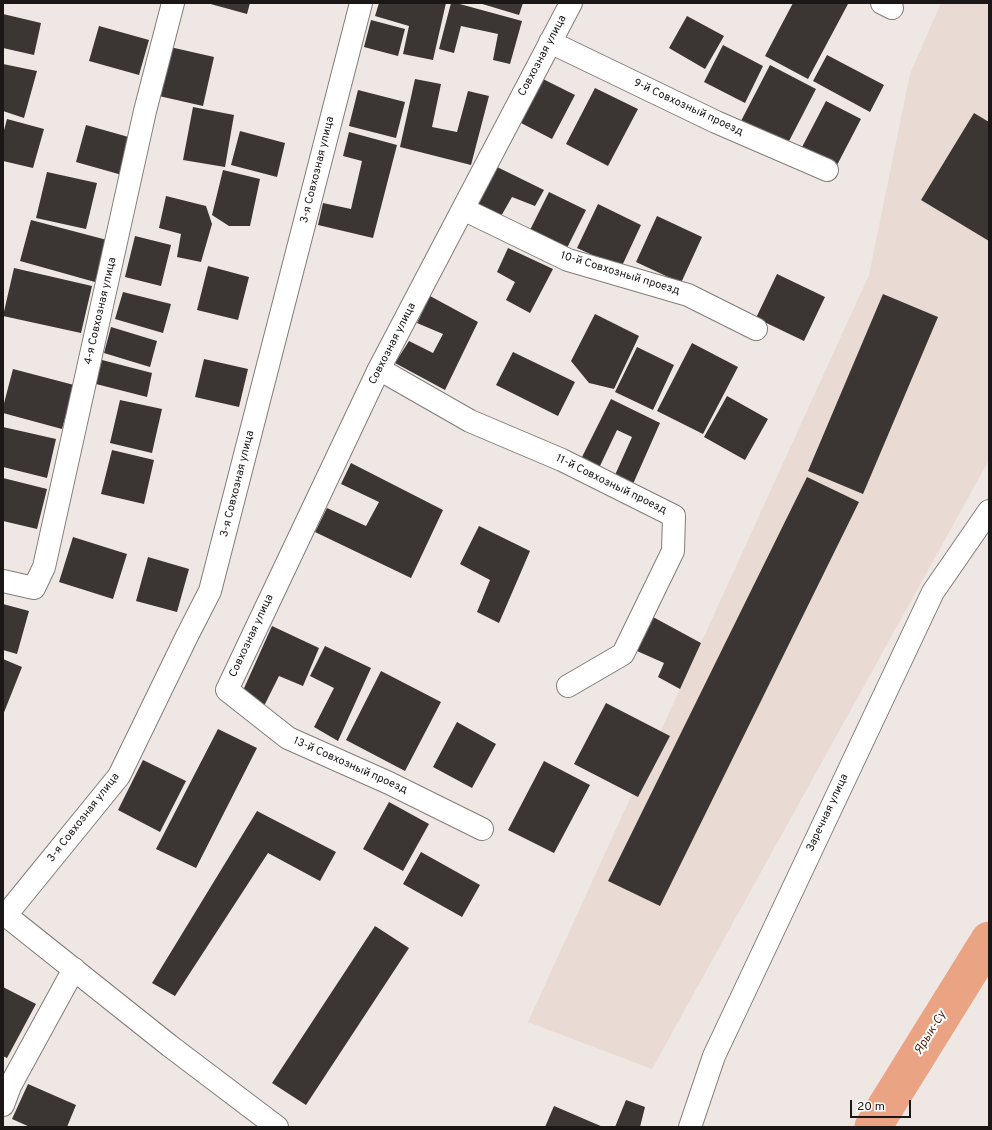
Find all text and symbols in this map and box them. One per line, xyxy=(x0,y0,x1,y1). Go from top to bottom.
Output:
street label: Совхозная улица xyxy=(516,13,570,99)
street label: 9-й Совхозный проезд xyxy=(631,77,745,139)
street label: 3-я Совхозная улица xyxy=(298,115,338,225)
street label: 10-й Совхозный проезд xyxy=(559,250,681,298)
street label: 4-я Совхозная улица xyxy=(82,256,120,366)
street label: Совхозная улица xyxy=(367,301,419,387)
street label: 3-я Совхозная улица xyxy=(218,429,258,539)
street label: 11-й Совхозный проезд xyxy=(553,452,669,518)
street label: Совхозная улица xyxy=(227,592,277,680)
street label: 13-й Совхозный проезд xyxy=(291,735,409,797)
street label: 3-я Совхозная улица xyxy=(45,771,123,865)
street label: Заречная улица xyxy=(804,772,852,854)
water label: Ярык-Су xyxy=(912,1009,950,1057)
scale bar xyxy=(852,1092,913,1118)
text: 20 m xyxy=(857,1099,885,1115)

